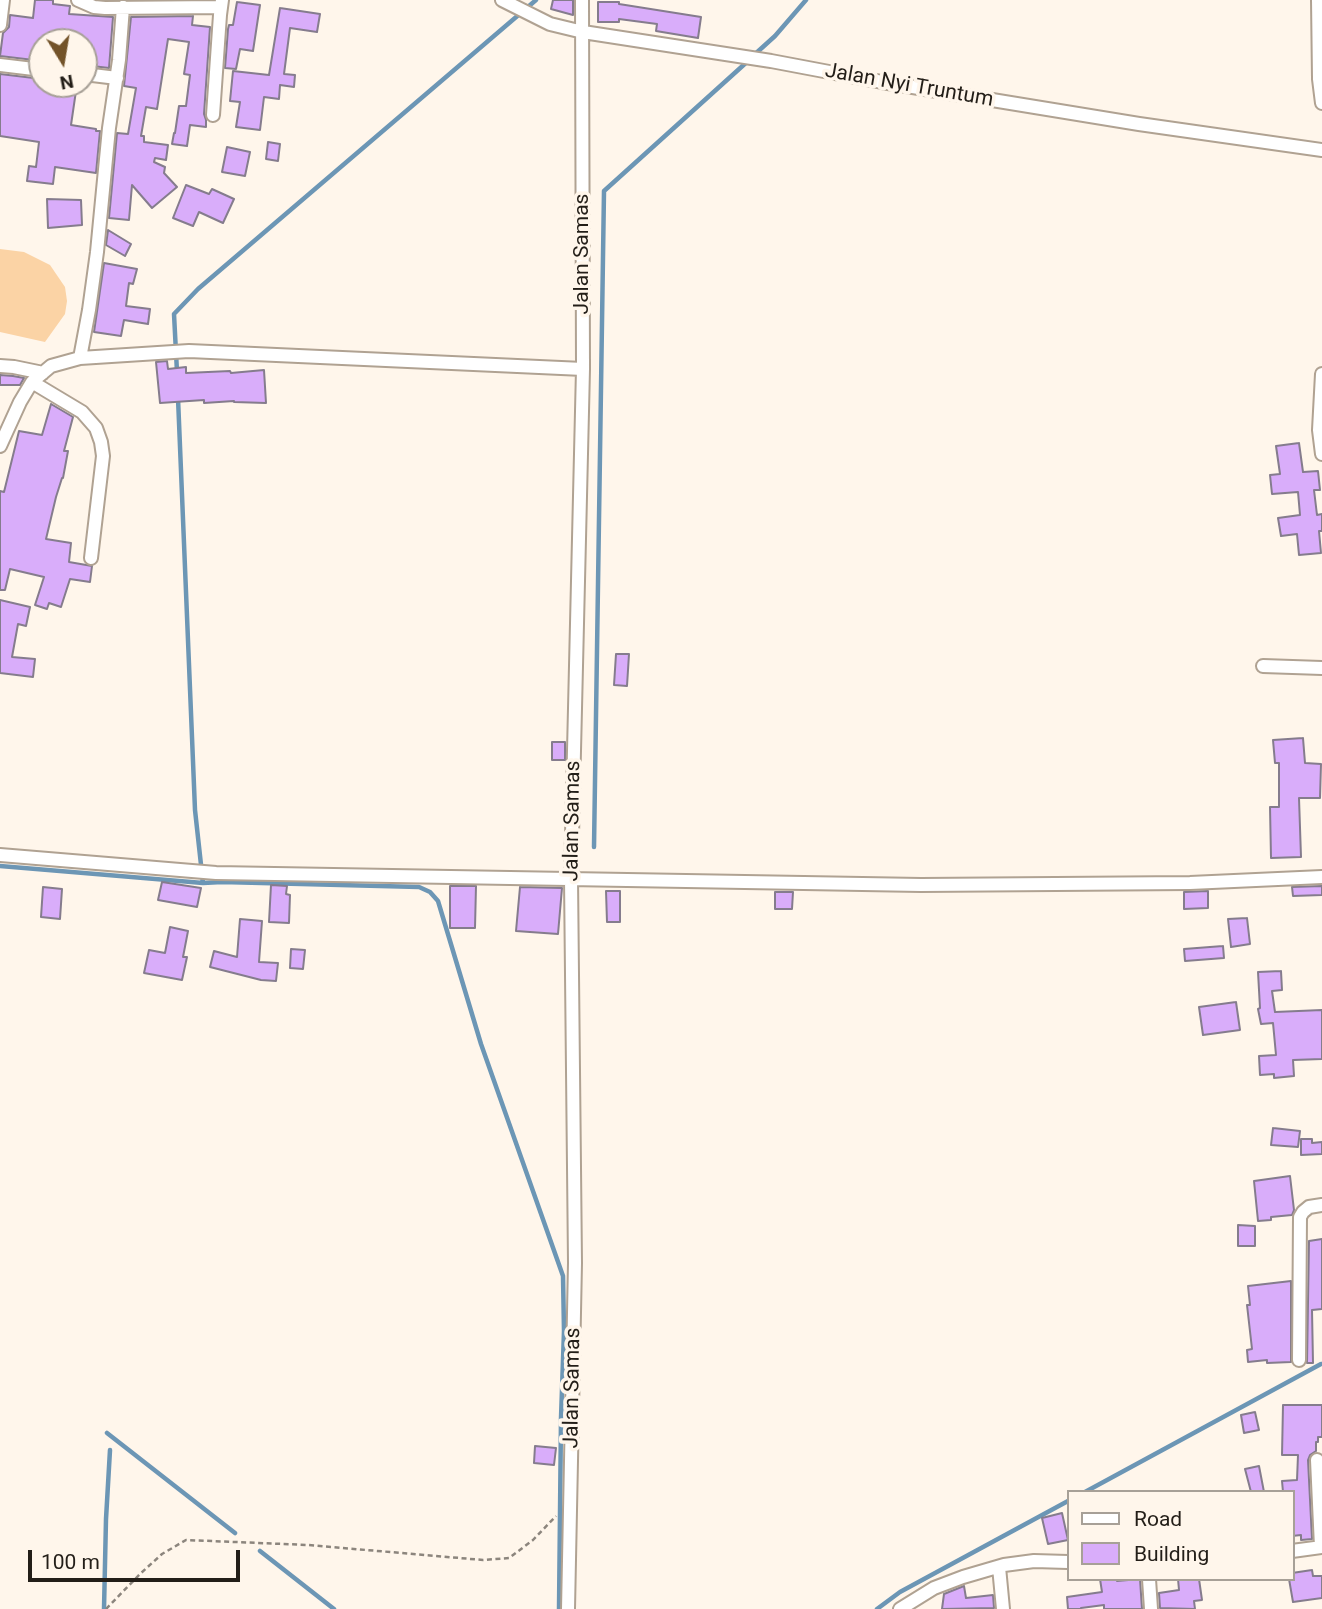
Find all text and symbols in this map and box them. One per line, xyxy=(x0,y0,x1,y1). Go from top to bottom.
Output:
north arrow xyxy=(28,28,98,98)
street label: Jalan Nyi Truntum xyxy=(823,59,995,113)
text: N xyxy=(58,70,75,95)
street label: Jalan Samas xyxy=(570,194,596,314)
street label: Jalan Samas xyxy=(559,760,587,882)
street label: Jalan Samas xyxy=(559,1327,587,1449)
legend xyxy=(1066,1490,1294,1581)
text: Road xyxy=(1134,1507,1182,1531)
scale bar xyxy=(32,1536,243,1580)
text: Building xyxy=(1134,1542,1209,1566)
text: 100 m xyxy=(41,1550,100,1574)

